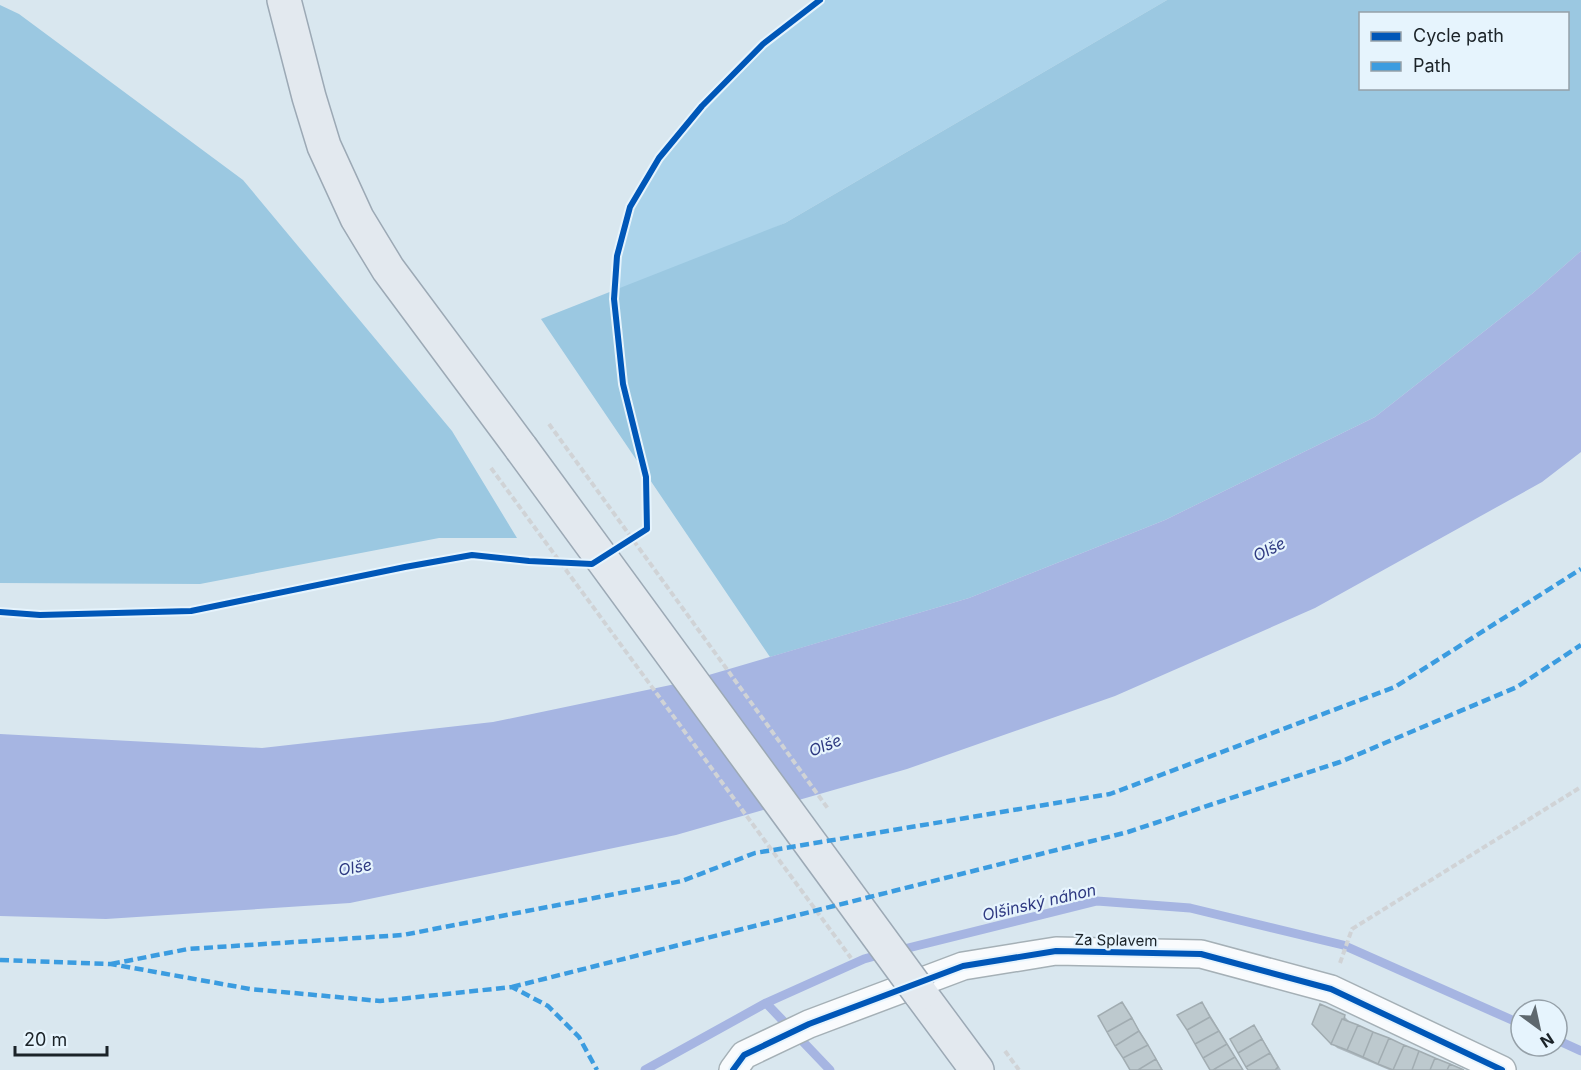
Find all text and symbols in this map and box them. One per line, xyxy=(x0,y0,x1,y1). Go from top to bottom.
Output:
legend xyxy=(1359,12,1569,90)
text: Cycle path xyxy=(1413,25,1504,46)
text: Path xyxy=(1413,55,1451,76)
water label: Olše xyxy=(1249,533,1289,565)
water label: Olše xyxy=(806,730,844,760)
water label: Olše xyxy=(337,854,373,880)
water label: Olšinský náhon xyxy=(980,879,1098,925)
street label: Za Splavem xyxy=(1074,930,1158,950)
north arrow xyxy=(1509,998,1569,1058)
scale bar xyxy=(15,1019,106,1057)
text: 20 m xyxy=(24,1029,67,1050)
text: N xyxy=(1537,1029,1558,1052)

